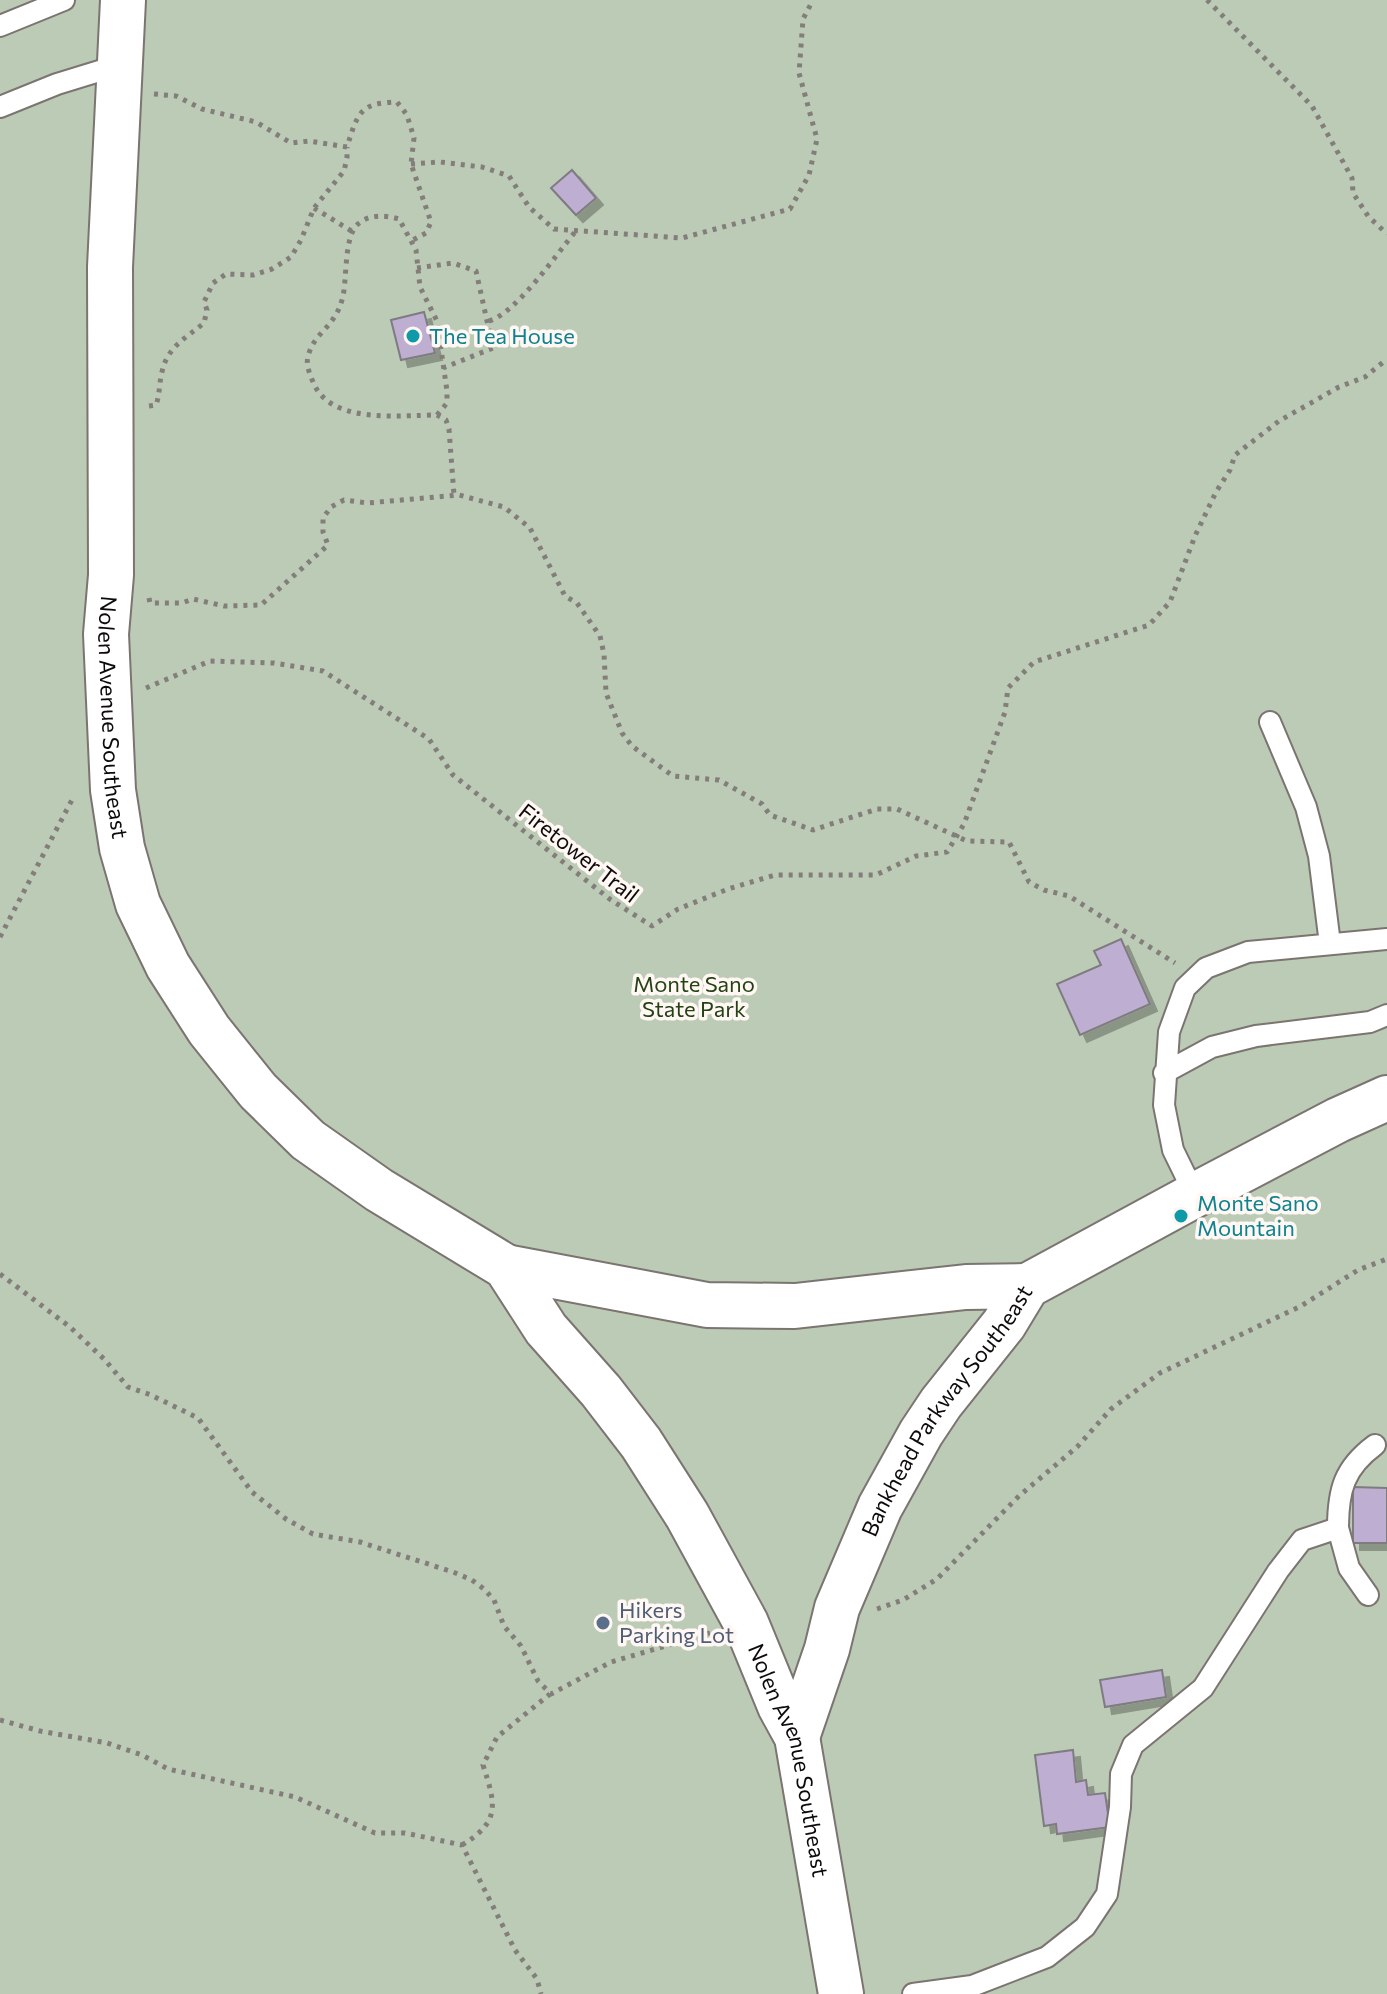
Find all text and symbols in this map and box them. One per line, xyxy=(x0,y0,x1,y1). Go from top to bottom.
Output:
place label: The Tea House xyxy=(429,322,575,349)
marker: The Tea House xyxy=(404,327,422,345)
street label: Nolen Avenue Southeast xyxy=(93,595,134,840)
street label: Firetower Trail xyxy=(514,797,645,908)
park label: Monte Sano State Park xyxy=(633,970,755,1022)
place label: Monte Sano Mountain xyxy=(1197,1189,1319,1241)
marker: Monte Sano Mountain xyxy=(1172,1207,1190,1225)
street label: Bankhead Parkway Southeast xyxy=(855,1280,1037,1540)
place label: Hikers Parking Lot xyxy=(619,1596,734,1648)
marker: Hikers Parking Lot xyxy=(594,1614,612,1632)
street label: Nolen Avenue Southeast xyxy=(743,1639,835,1879)

